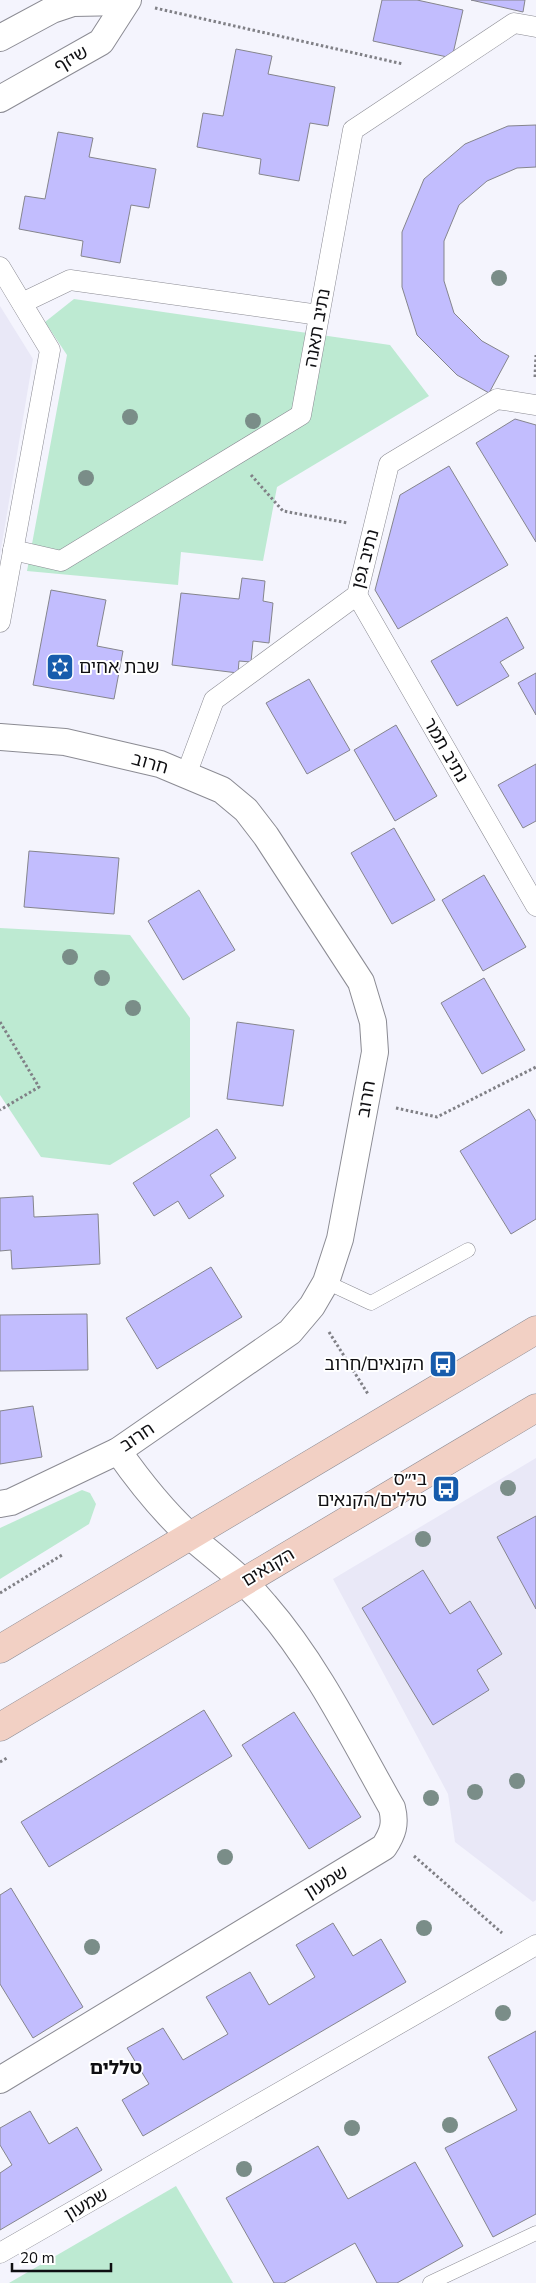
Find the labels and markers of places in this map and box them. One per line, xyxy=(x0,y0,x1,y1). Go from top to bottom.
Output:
synagogue icon: שבת אחים xyxy=(45,652,75,682)
place label: שבת אחים xyxy=(79,655,159,679)
bus stop icon: הקנאים/חרוב xyxy=(428,1349,458,1379)
place label: הקנאים/חרוב xyxy=(324,1352,424,1376)
place label: בי״ס טללים/הקנאים xyxy=(317,1467,427,1512)
bus stop icon: בי״ס טללים/הקנאים xyxy=(431,1474,461,1504)

